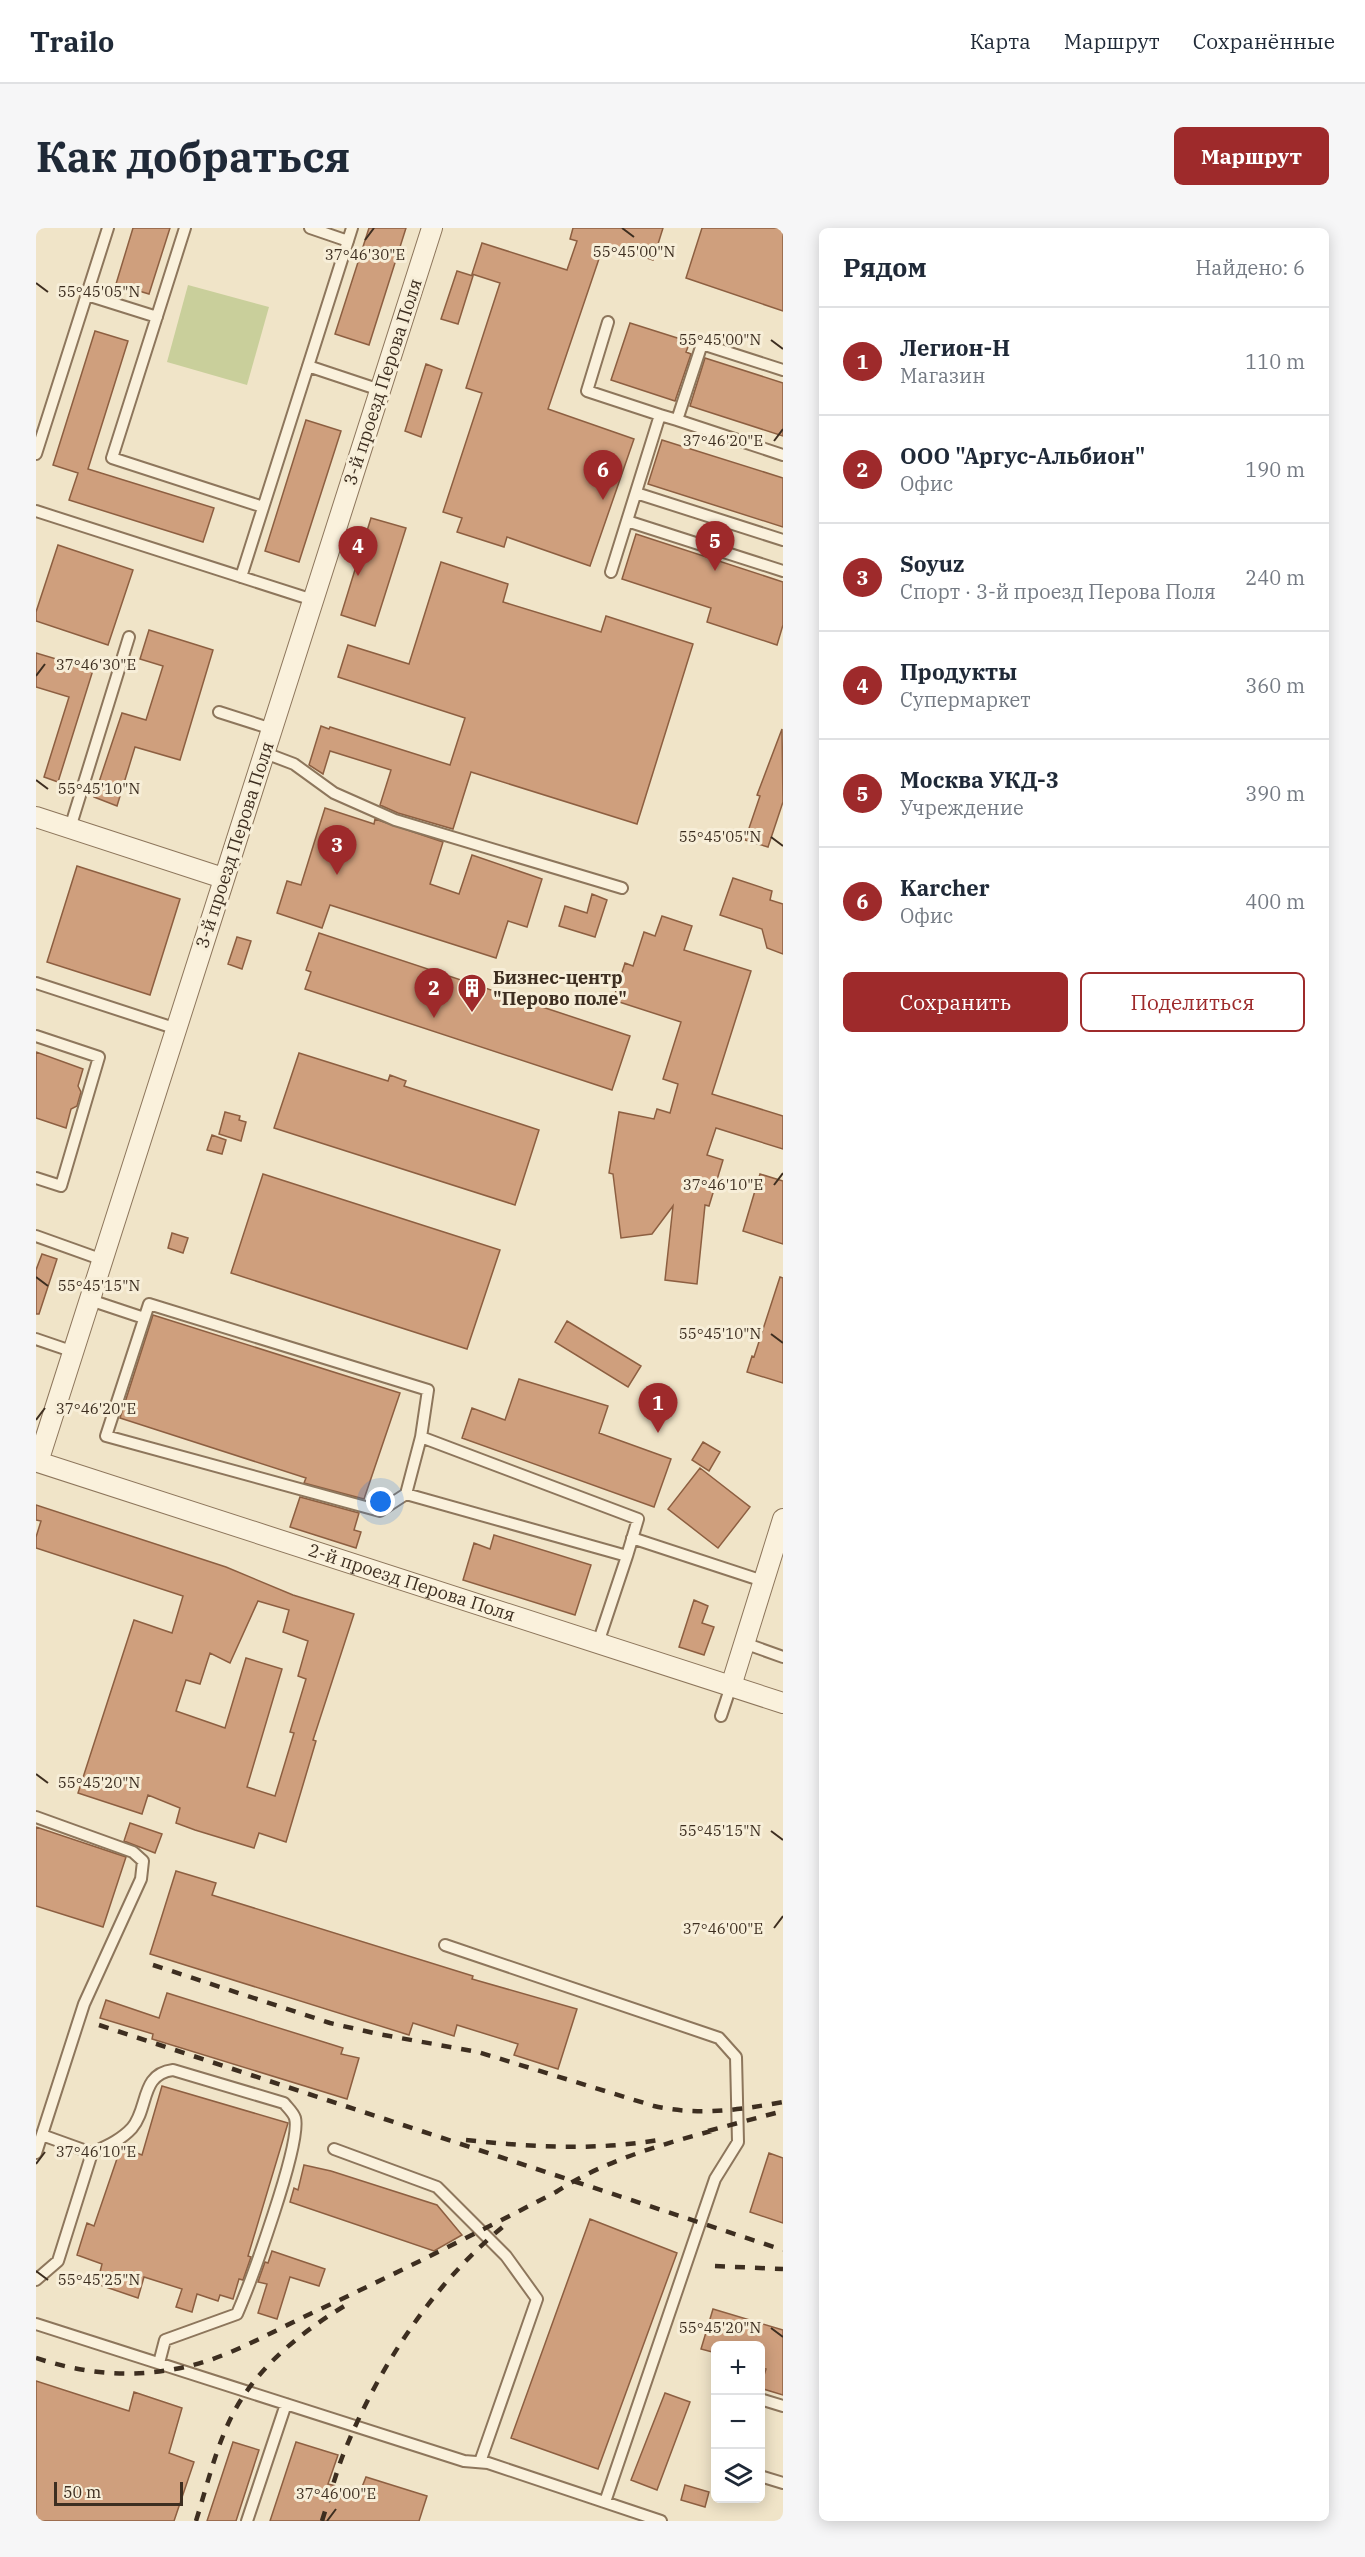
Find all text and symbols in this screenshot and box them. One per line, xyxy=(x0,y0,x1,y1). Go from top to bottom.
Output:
text: Trailo xyxy=(30,23,114,60)
text: Карта xyxy=(970,27,1031,55)
text: Маршрут xyxy=(1064,27,1160,55)
text: Сохранённые xyxy=(1193,27,1335,55)
button: Маршрут xyxy=(1174,127,1329,185)
text: Как добраться xyxy=(36,129,350,184)
text: 55°45'00"N xyxy=(593,242,675,261)
text: 37°46'30"E xyxy=(325,245,405,264)
text: Рядом xyxy=(843,250,927,284)
text: Найдено: 6 xyxy=(1196,254,1305,281)
street label: 3-й проезд Перова Поля xyxy=(338,276,427,488)
text: 55°45'05"N xyxy=(58,282,140,301)
text: 55°45'00"N xyxy=(679,330,761,349)
text: Легион-Н xyxy=(900,333,1010,362)
text: 1 xyxy=(857,348,869,375)
text: 110 m xyxy=(1245,348,1305,375)
text: Магазин xyxy=(900,362,985,389)
text: 37°46'20"E xyxy=(683,431,763,450)
text: ООО "Аргус-Альбион" xyxy=(900,441,1145,470)
pin: 6 xyxy=(584,450,622,500)
text: 2 xyxy=(857,456,869,483)
text: 190 m xyxy=(1245,456,1305,483)
text: Офис xyxy=(900,470,953,497)
pin: 5 xyxy=(696,522,734,571)
pin: 4 xyxy=(338,526,378,576)
text: Soyuz xyxy=(900,549,964,578)
text: 3 xyxy=(857,564,869,591)
text: 240 m xyxy=(1245,564,1305,591)
text: Спорт · 3-й проезд Перова Поля xyxy=(900,578,1216,605)
text: 37°46'30"E xyxy=(56,655,136,674)
text: Продукты xyxy=(900,657,1017,686)
text: 4 xyxy=(857,672,869,699)
text: 360 m xyxy=(1245,672,1305,699)
text: Супермаркет xyxy=(900,686,1031,713)
street label: 3-й проезд Перова Поля xyxy=(190,739,279,951)
text: Москва УКД-3 xyxy=(900,765,1059,794)
text: 55°45'10"N xyxy=(58,779,140,798)
text: 5 xyxy=(857,780,869,807)
text: 390 m xyxy=(1245,780,1305,807)
text: Учреждение xyxy=(900,794,1024,821)
pin: 3 xyxy=(318,826,356,875)
text: 55°45'05"N xyxy=(679,827,761,846)
text: Karcher xyxy=(900,873,990,902)
text: 6 xyxy=(857,888,869,915)
text: 400 m xyxy=(1245,888,1305,915)
text: Офис xyxy=(900,902,953,929)
place label: Бизнес-центр "Перово поле" xyxy=(493,966,627,1010)
pin: 2 xyxy=(414,968,454,1018)
building icon: Бизнес-центр "Перово поле" xyxy=(456,972,488,1014)
button: Сохранить xyxy=(843,972,1068,1032)
button: Поделиться xyxy=(1080,972,1305,1032)
text: 37°46'10"E xyxy=(683,1175,763,1194)
text: 55°45'15"N xyxy=(58,1276,140,1295)
text: 55°45'10"N xyxy=(679,1324,761,1343)
pin: 1 xyxy=(638,1384,678,1433)
text: 37°46'20"E xyxy=(56,1399,136,1418)
your location xyxy=(366,1487,395,1516)
street label: 2-й проезд Перова Поля xyxy=(305,1538,518,1627)
text: 55°45'20"N xyxy=(58,1773,140,1792)
text: 55°45'15"N xyxy=(679,1821,761,1840)
text: 37°46'00"E xyxy=(683,1919,763,1938)
text: 37°46'10"E xyxy=(56,2142,136,2161)
text: 55°45'25"N xyxy=(58,2270,140,2289)
text: 55°45'20"N xyxy=(679,2318,761,2337)
map controls xyxy=(711,2341,765,2503)
button: + xyxy=(711,2341,765,2395)
button: − xyxy=(711,2395,765,2449)
button: layers xyxy=(711,2449,765,2503)
scale bar xyxy=(54,2479,183,2506)
text: 50 m xyxy=(63,2482,101,2502)
text: 37°46'00"E xyxy=(296,2484,376,2503)

